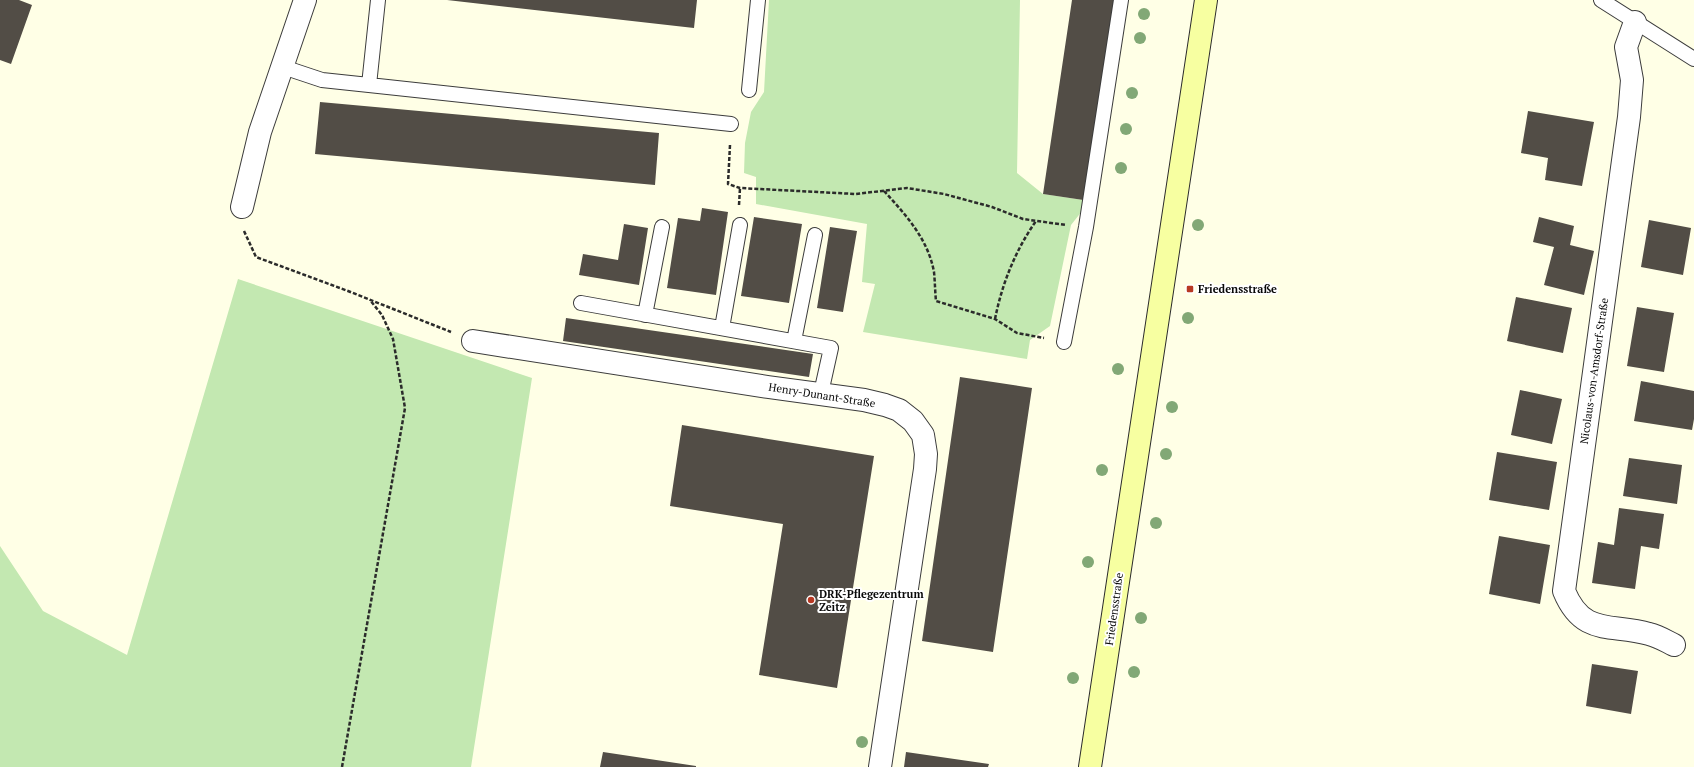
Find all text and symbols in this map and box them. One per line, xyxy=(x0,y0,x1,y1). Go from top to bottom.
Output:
place label: Friedensstraße xyxy=(1198,282,1277,296)
marker: Friedensstraße xyxy=(1185,284,1195,294)
street label: Nicolaus-von-Amsdorf-Straße xyxy=(1577,297,1611,445)
street label: Henry-Dunant-Straße xyxy=(768,380,877,410)
street label: Friedensstraße xyxy=(1102,571,1126,646)
place label: DRK-Pflegezentrum Zeitz xyxy=(819,587,924,614)
marker: DRK-Pflegezentrum Zeitz xyxy=(806,595,816,605)

